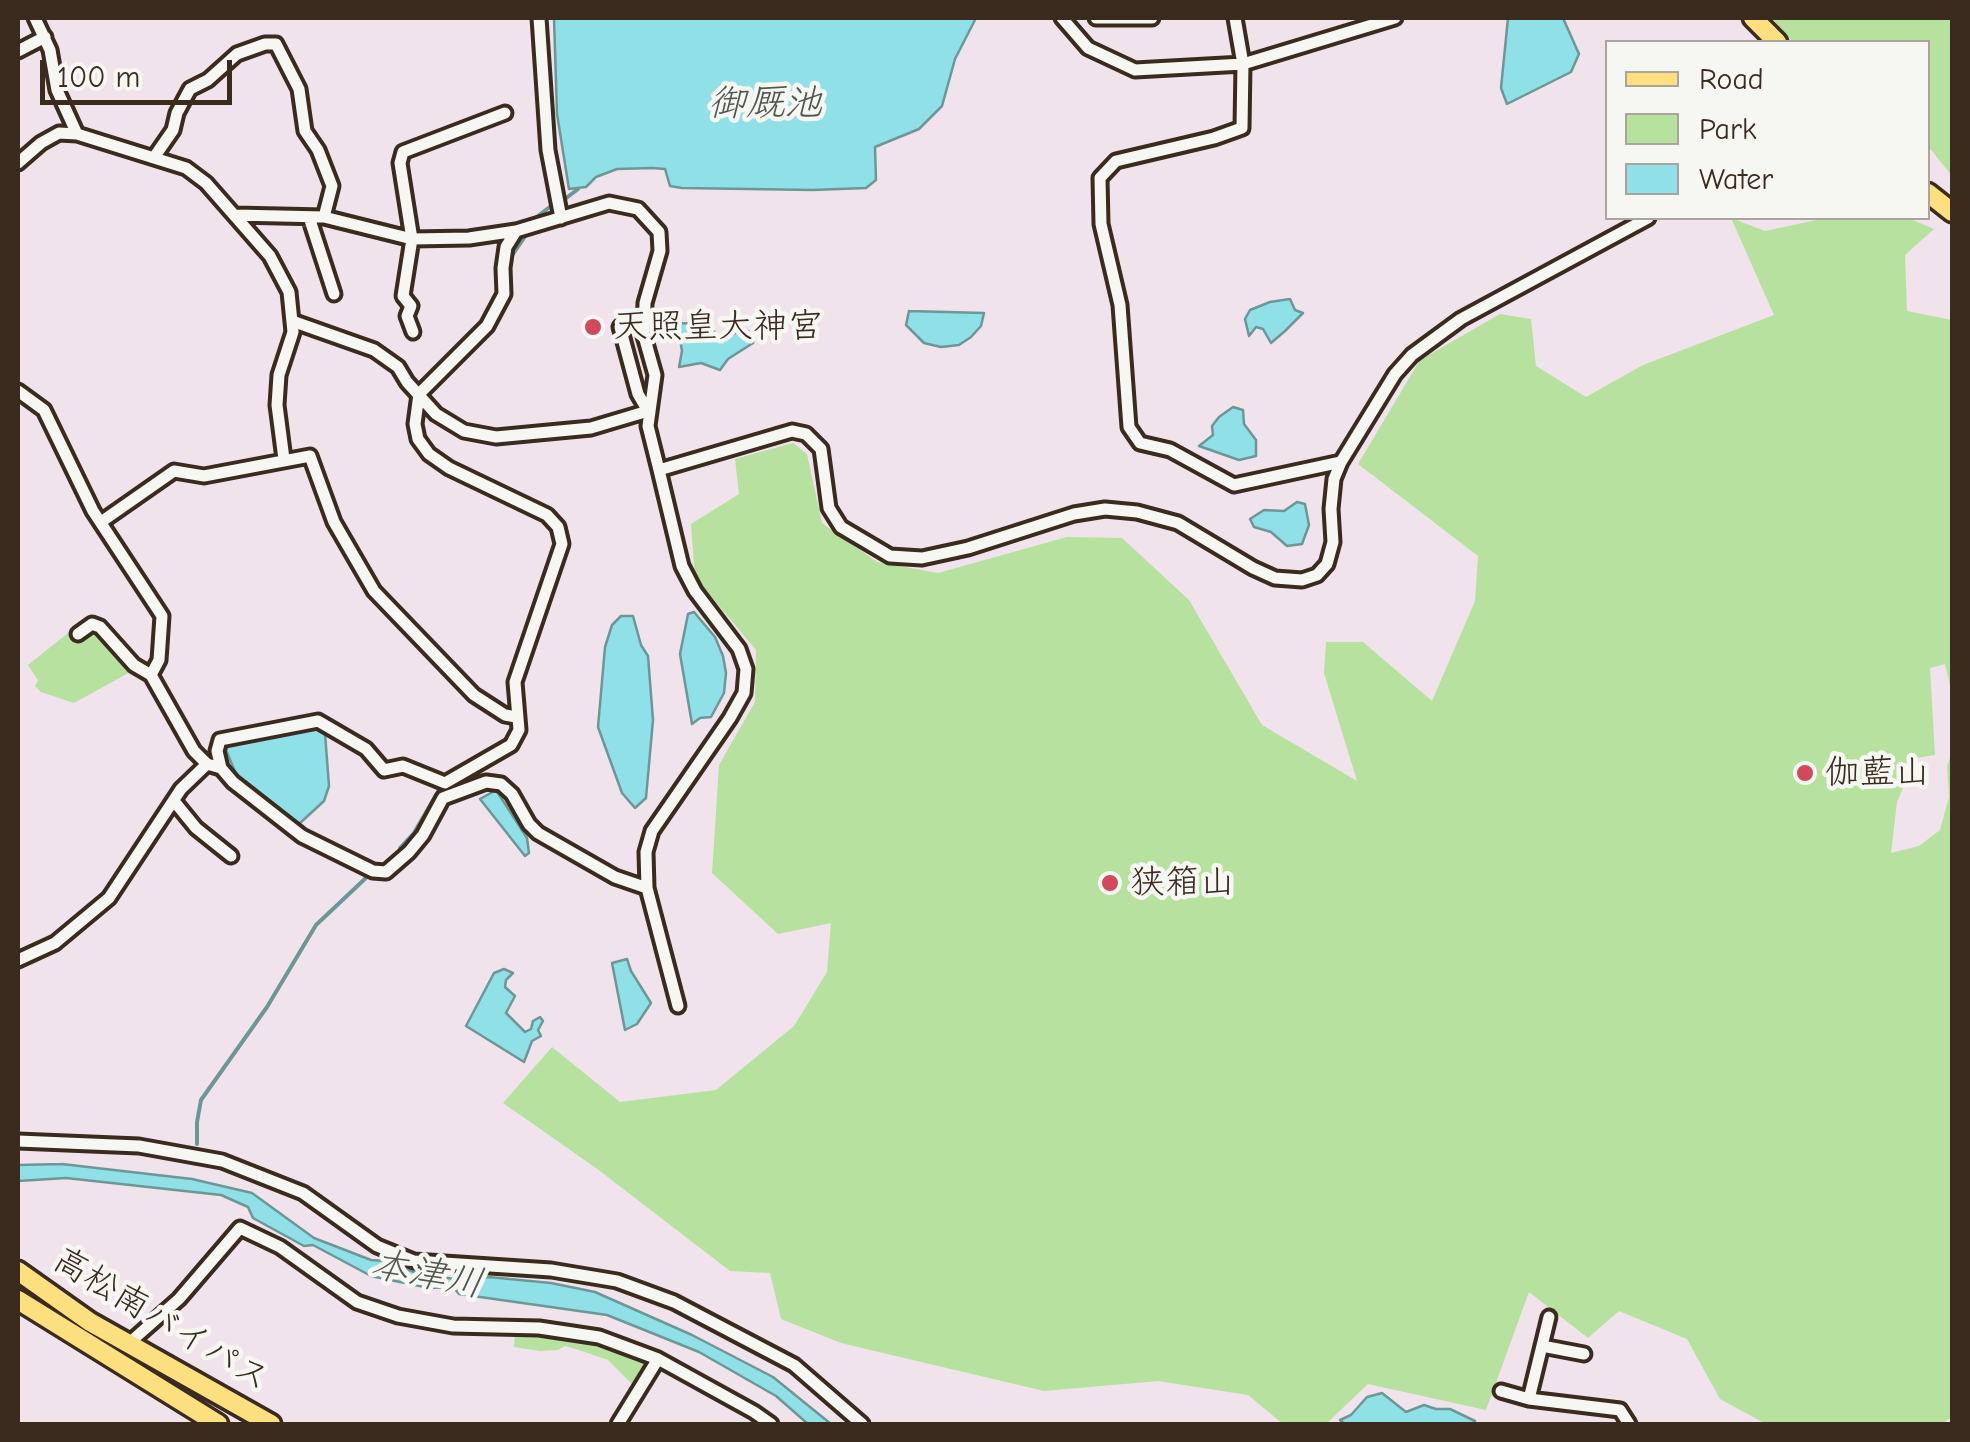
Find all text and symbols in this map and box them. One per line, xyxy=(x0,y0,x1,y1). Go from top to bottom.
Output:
scale bar xyxy=(45,40,238,102)
legend xyxy=(1605,40,1930,220)
text: 100 m xyxy=(57,60,140,95)
text: Road xyxy=(1699,62,1764,97)
water label: 御厩池 xyxy=(708,81,822,127)
text: Park xyxy=(1699,112,1756,147)
text: Water xyxy=(1699,162,1773,197)
place label: 天照皇大神宮 xyxy=(613,306,823,348)
marker: 天照皇大神宮 xyxy=(582,316,604,338)
place label: 伽藍山 xyxy=(1825,752,1930,794)
marker: 伽藍山 xyxy=(1794,762,1816,784)
place label: 狭箱山 xyxy=(1130,862,1235,904)
marker: 狭箱山 xyxy=(1099,872,1121,894)
street label: 高松南バイパス xyxy=(45,1239,277,1401)
water label: 本津川 xyxy=(367,1242,487,1308)

